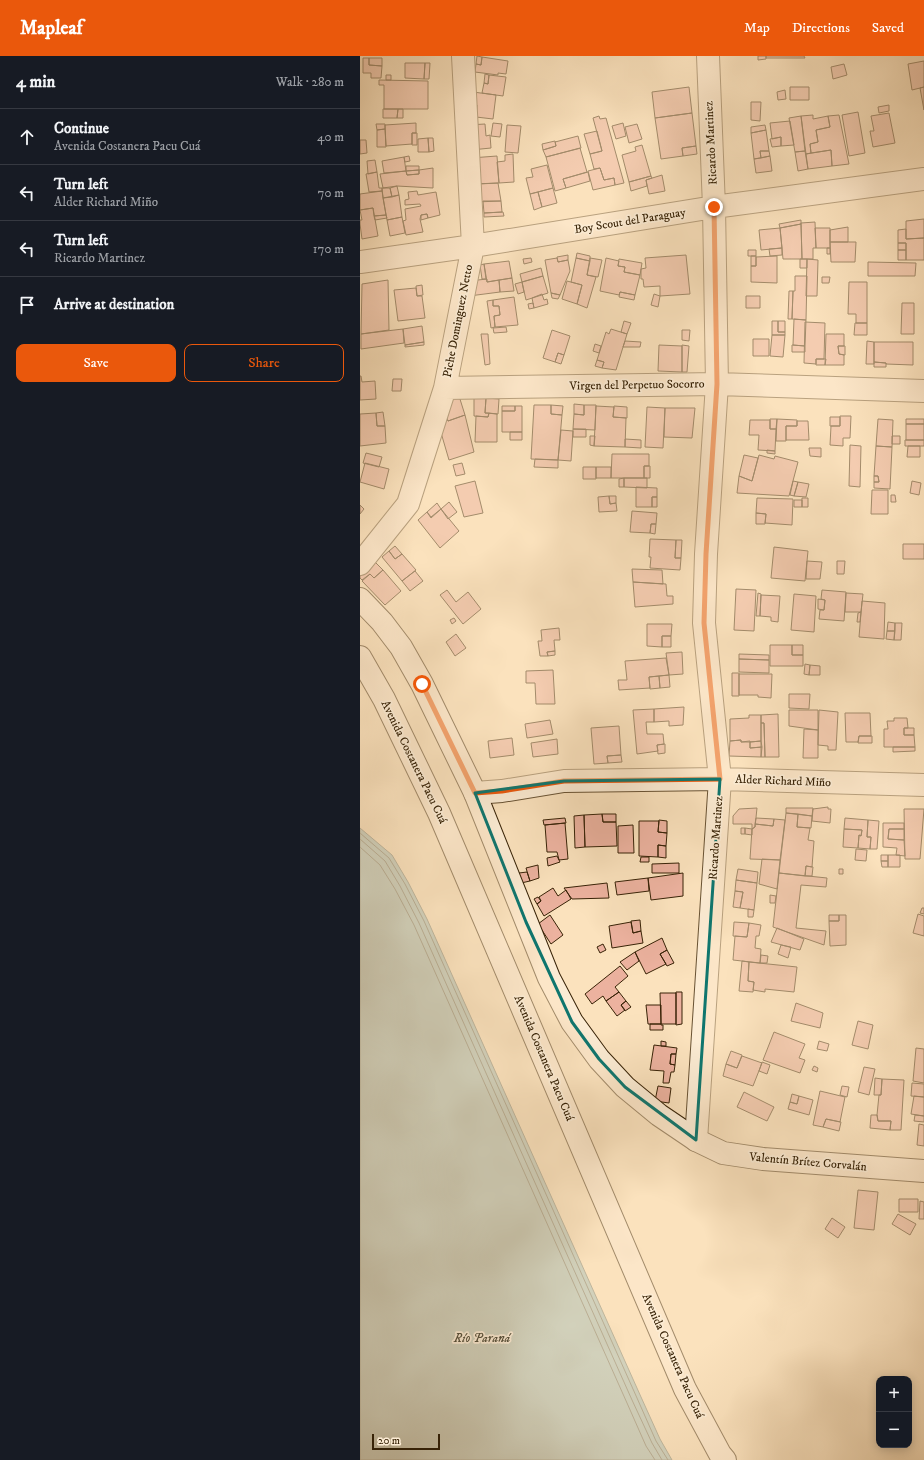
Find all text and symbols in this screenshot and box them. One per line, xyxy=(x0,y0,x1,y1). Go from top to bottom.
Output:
text: Mapleaf xyxy=(20,17,83,40)
text: Map xyxy=(744,19,770,37)
text: Directions xyxy=(792,19,850,37)
text: Saved xyxy=(872,19,904,37)
text: 4 min xyxy=(16,71,55,93)
text: Walk · 280 m xyxy=(276,74,344,90)
street label: Ricardo Martinez xyxy=(701,101,721,185)
text: Continue xyxy=(54,119,109,138)
icon: ahead xyxy=(16,126,38,148)
text: 40 m xyxy=(317,129,344,145)
text: Avenida Costanera Pacu Cuá xyxy=(54,138,201,154)
text: Turn left xyxy=(54,175,108,194)
icon: left xyxy=(16,182,38,204)
text: 70 m xyxy=(318,185,344,201)
text: Alder Richard Miño xyxy=(54,194,158,210)
route end xyxy=(705,198,723,216)
street label: Boy Scout del Paraguay xyxy=(573,205,687,237)
text: Turn left xyxy=(54,231,108,250)
icon: left xyxy=(16,238,38,260)
text: 170 m xyxy=(313,241,344,257)
text: Ricardo Martinez xyxy=(54,250,145,266)
street label: Piche Dominguez Netto xyxy=(440,263,476,379)
icon: arrive xyxy=(16,294,38,316)
text: Arrive at destination xyxy=(54,295,174,314)
button: Save xyxy=(16,344,176,382)
button: Share xyxy=(184,344,344,382)
street label: Virgen del Perpetuo Socorro xyxy=(568,376,705,394)
route start xyxy=(413,675,431,693)
street label: Avenida Costanera Pacu Cuá xyxy=(378,698,451,827)
street label: Alder Richard Miño xyxy=(735,772,831,790)
street label: Ricardo Martinez xyxy=(706,796,726,880)
street label: Avenida Costanera Pacu Cuá xyxy=(511,993,578,1124)
street label: Valentín Brítez Corvalán xyxy=(748,1149,868,1175)
street label: Avenida Costanera Pacu Cuá xyxy=(639,1291,708,1422)
water label: Río Paraná xyxy=(453,1330,512,1346)
map controls xyxy=(876,1376,912,1448)
button: + xyxy=(876,1376,912,1412)
button: − xyxy=(876,1412,912,1448)
scale bar xyxy=(372,1432,440,1451)
text: 20 m xyxy=(378,1434,400,1448)

